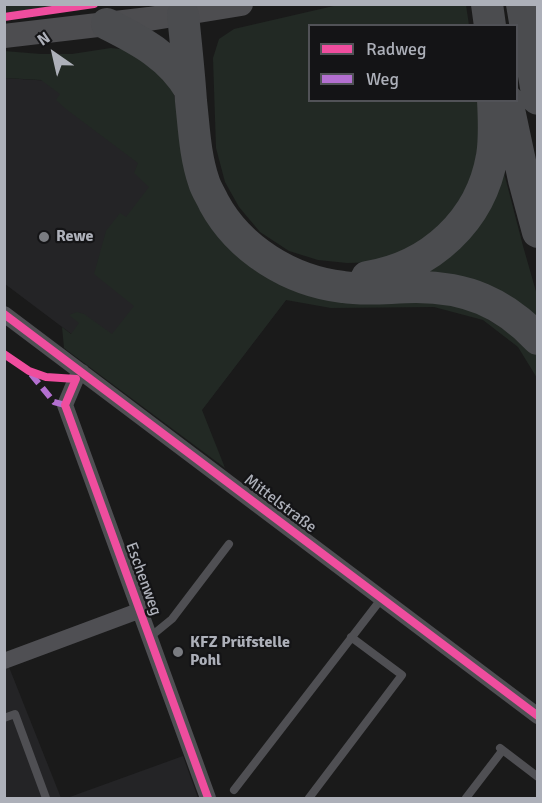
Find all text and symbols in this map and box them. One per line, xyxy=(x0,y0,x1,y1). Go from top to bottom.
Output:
north arrow xyxy=(24,24,84,84)
legend xyxy=(308,24,518,102)
text: N xyxy=(34,28,54,50)
text: Radweg xyxy=(366,38,427,60)
text: Weg xyxy=(366,68,399,90)
place label: Rewe xyxy=(56,227,93,247)
marker: Rewe xyxy=(37,230,51,244)
street label: Mittelstraße xyxy=(240,471,320,537)
street label: Eschenweg xyxy=(121,540,165,618)
place label: KFZ Prüfstelle Pohl xyxy=(190,633,290,671)
marker: KFZ Prüfstelle Pohl xyxy=(171,645,185,659)

